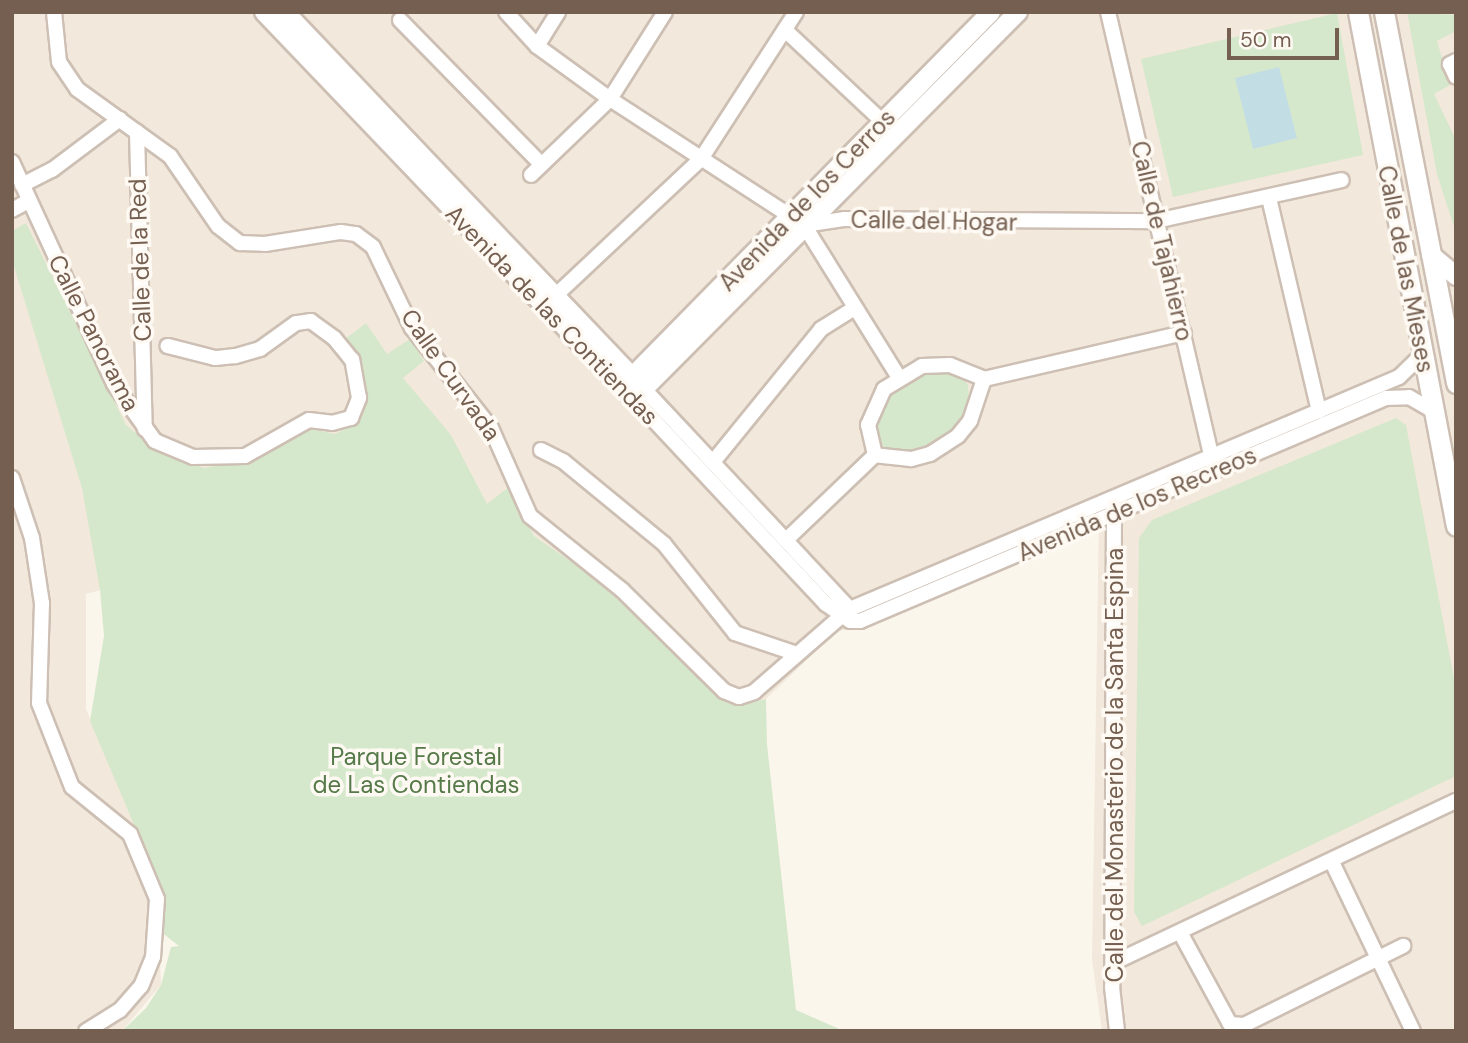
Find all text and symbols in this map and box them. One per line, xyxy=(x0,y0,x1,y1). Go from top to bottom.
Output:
scale bar xyxy=(1230,14,1342,58)
text: 50 m xyxy=(1240,26,1291,54)
street label: Avenida de los Cerros xyxy=(713,103,901,297)
street label: Calle de Tajahierro xyxy=(1125,138,1199,344)
street label: Calle de las Mieses xyxy=(1372,163,1440,375)
street label: Calle de la Red xyxy=(123,178,157,342)
street label: Avenida de las Contiendas xyxy=(439,199,665,431)
street label: Calle del Hogar xyxy=(850,205,1018,237)
street label: Calle Panorama xyxy=(42,250,146,416)
street label: Calle Curvada xyxy=(395,304,507,446)
street label: Avenida de los Recreos xyxy=(1013,441,1261,567)
street label: Calle del Monasterio de la Santa Espina xyxy=(1101,548,1129,982)
park label: Parque Forestal de Las Contiendas xyxy=(312,743,520,799)

